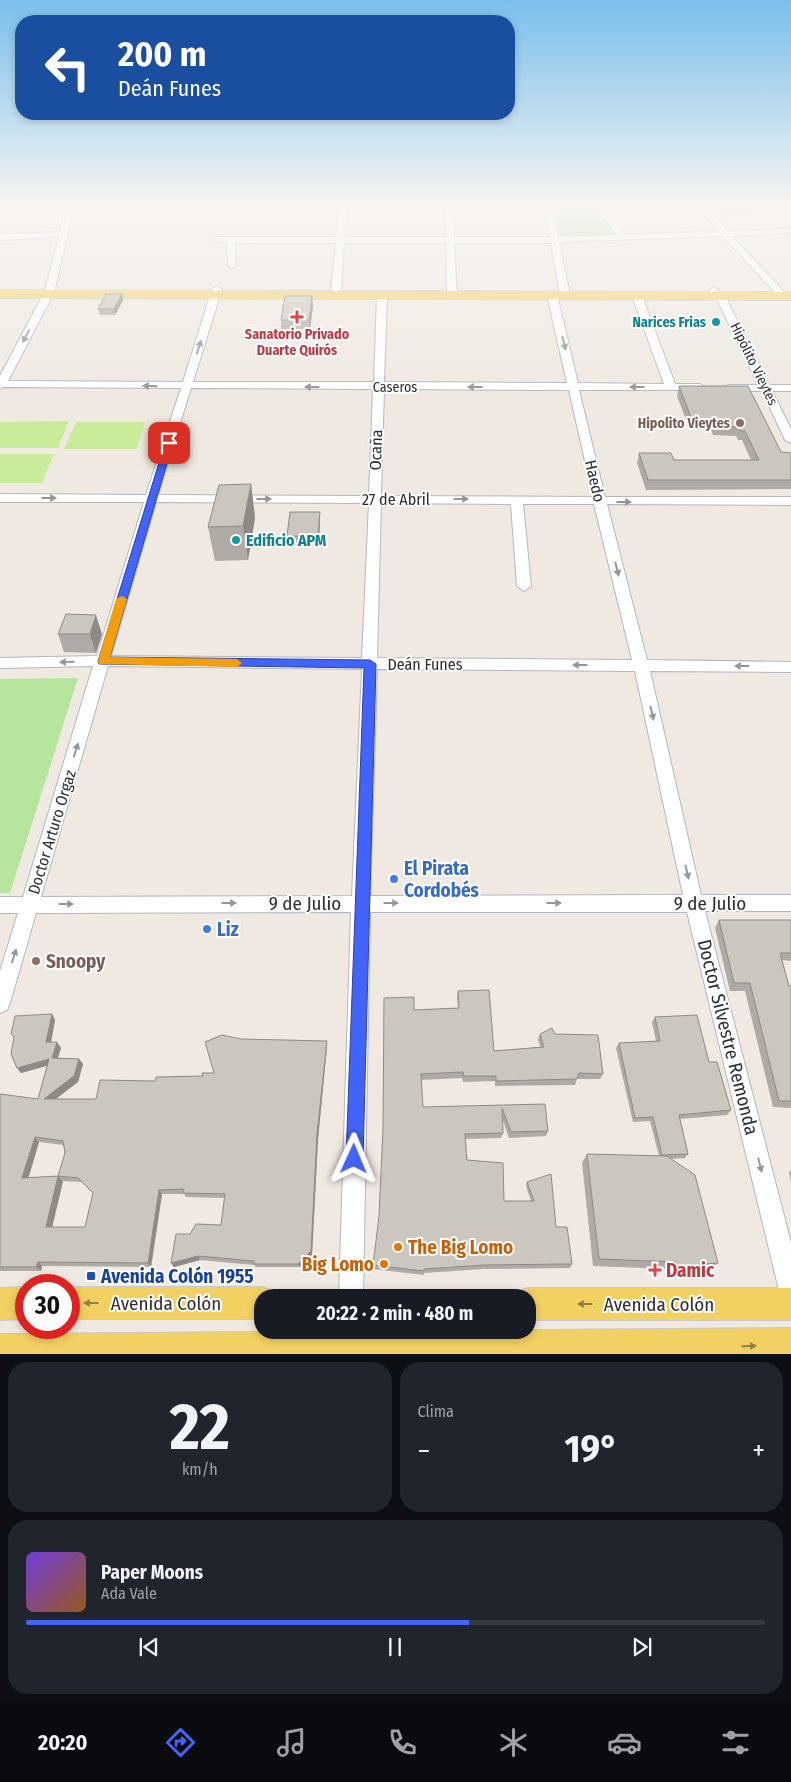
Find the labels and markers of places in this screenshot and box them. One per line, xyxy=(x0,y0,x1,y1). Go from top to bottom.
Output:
marker: Sanatorio Privado Duarte Quirós xyxy=(290,310,304,324)
place label: Narices Frias xyxy=(632,314,706,331)
marker: Narices Frias xyxy=(710,316,722,328)
place label: Sanatorio Privado Duarte Quirós xyxy=(245,326,350,359)
place label: Hipolito Vieytes xyxy=(638,415,730,432)
marker: Hipolito Vieytes xyxy=(734,417,746,429)
pin xyxy=(148,422,190,464)
place label: Edificio APM xyxy=(246,531,327,550)
marker: Edificio APM xyxy=(230,534,242,546)
place label: El Pirata Cordobés xyxy=(404,857,480,902)
marker: El Pirata Cordobés xyxy=(388,873,400,885)
place label: Liz xyxy=(217,918,239,941)
marker: Liz xyxy=(201,923,213,935)
place label: Snoopy xyxy=(46,950,106,973)
marker: Snoopy xyxy=(30,955,42,967)
place label: The Big Lomo xyxy=(408,1236,513,1259)
marker: The Big Lomo xyxy=(392,1241,404,1253)
place label: Big Lomo xyxy=(302,1253,374,1276)
marker: Big Lomo xyxy=(378,1258,390,1270)
place label: Damic xyxy=(666,1259,715,1282)
marker: Damic xyxy=(648,1263,662,1277)
place label: Avenida Colón 1955 xyxy=(100,1265,254,1288)
marker: Avenida Colón 1955 xyxy=(85,1270,97,1282)

